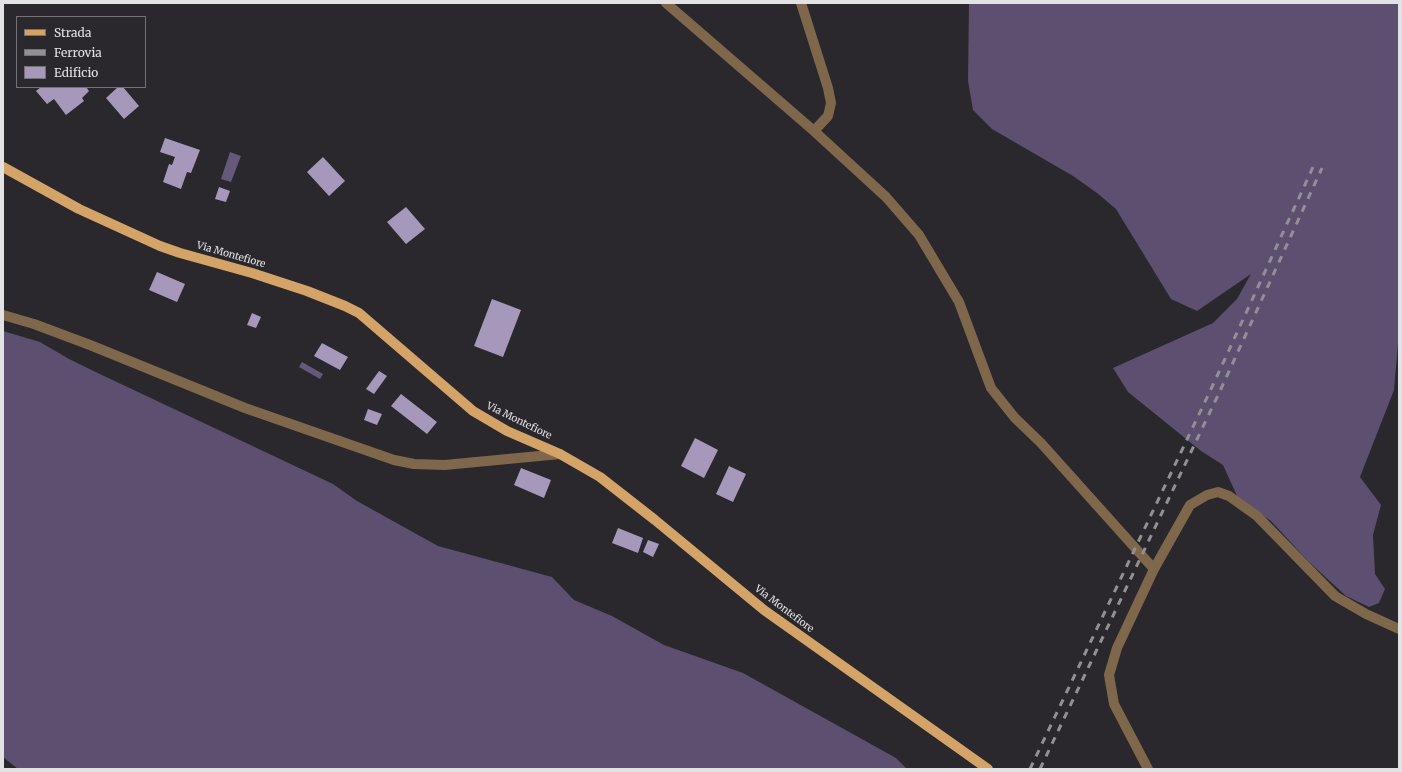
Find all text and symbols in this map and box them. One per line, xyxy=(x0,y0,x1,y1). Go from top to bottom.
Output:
legend xyxy=(16,16,146,88)
text: Strada xyxy=(54,25,91,40)
text: Ferrovia xyxy=(54,45,102,60)
text: Edificio xyxy=(54,65,98,80)
street label: Via Montefiore xyxy=(195,239,267,271)
street label: Via Montefiore xyxy=(484,400,554,442)
street label: Via Montefiore xyxy=(752,583,816,635)

